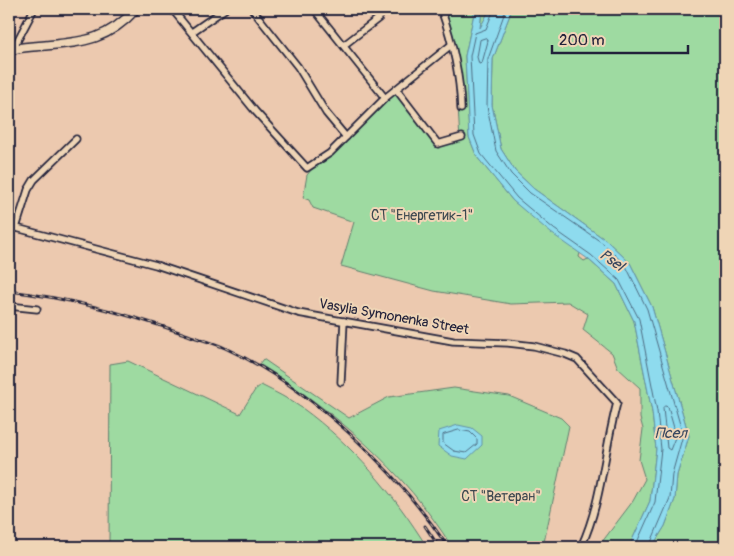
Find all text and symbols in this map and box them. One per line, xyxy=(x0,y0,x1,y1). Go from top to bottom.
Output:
scale bar xyxy=(552,22,688,54)
text: 200 m xyxy=(559,31,604,50)
park label: СТ "Енергетик-1" xyxy=(371,207,473,224)
water label: Psel xyxy=(596,245,629,276)
street label: Vasylia Symonenka Street xyxy=(317,295,471,338)
water label: Псел xyxy=(655,424,688,443)
park label: СТ "Ветеран" xyxy=(461,488,541,505)

